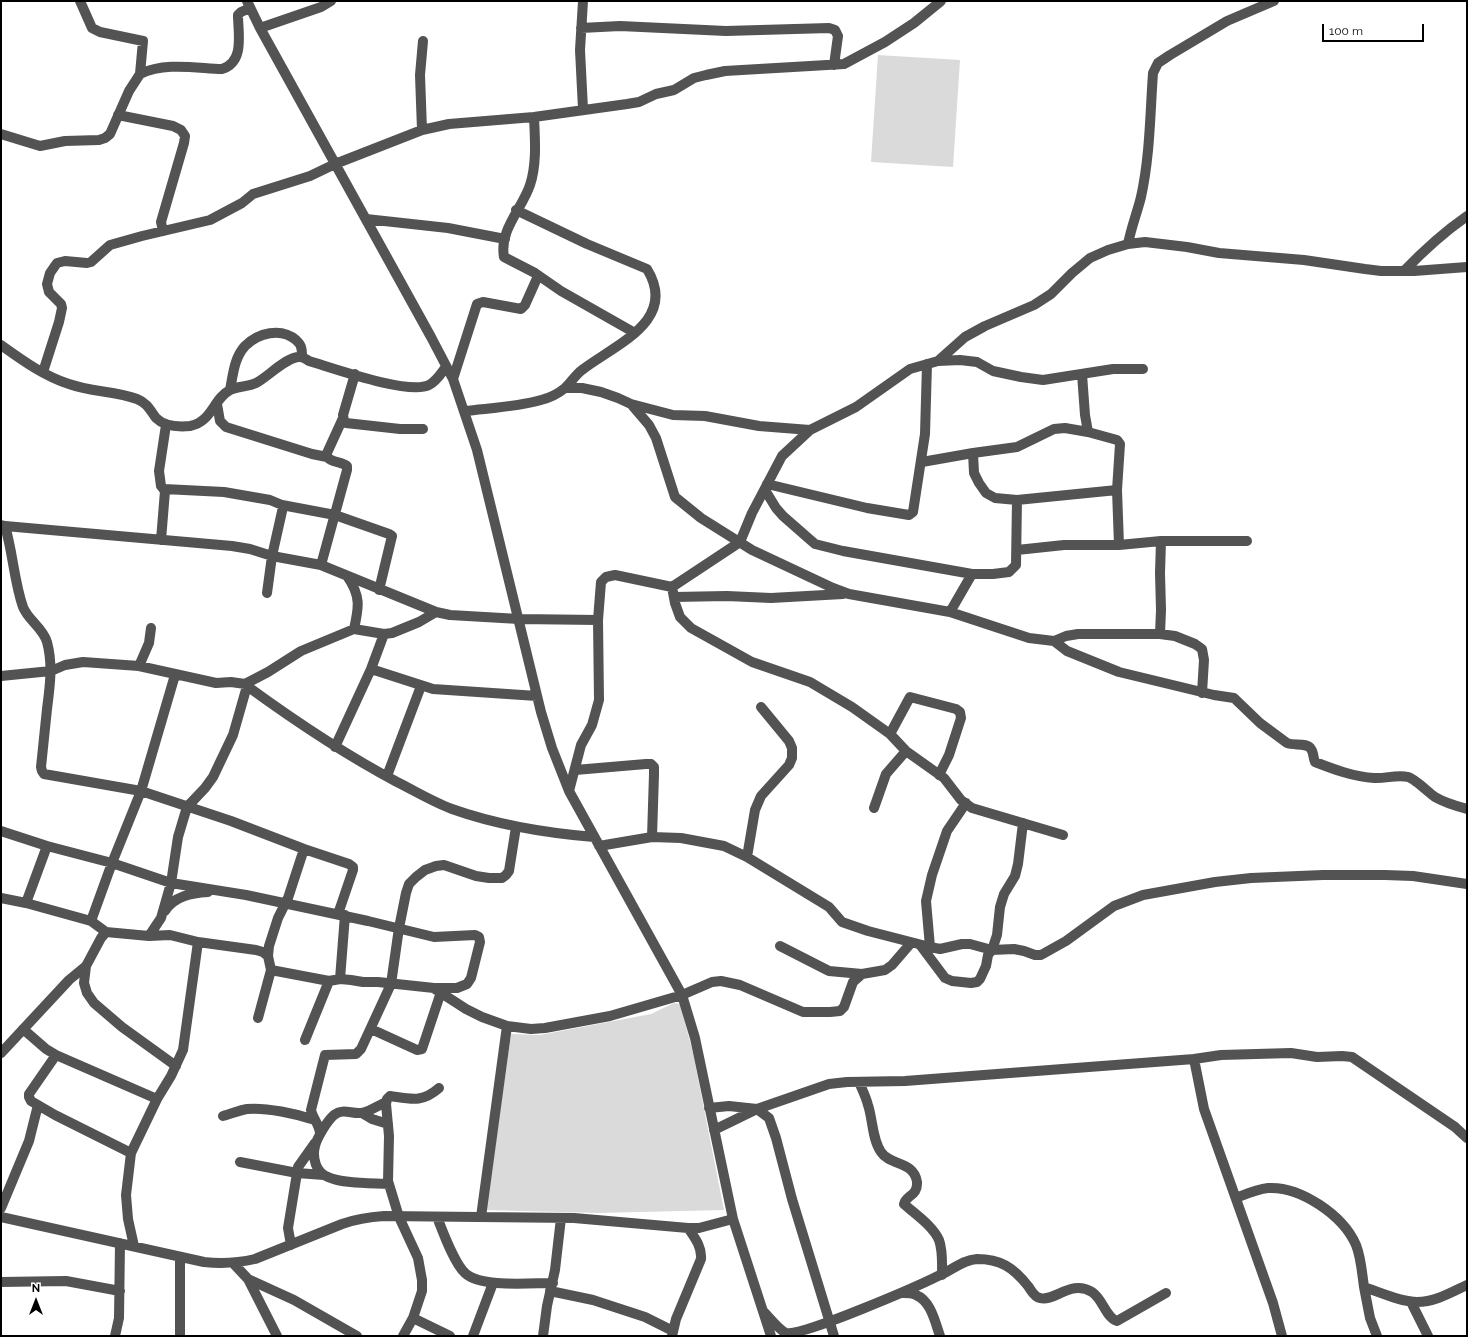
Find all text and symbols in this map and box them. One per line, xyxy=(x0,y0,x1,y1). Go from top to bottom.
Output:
scale bar xyxy=(1324,16,1426,42)
text: 100 m xyxy=(1329,24,1363,38)
north arrow xyxy=(16,1281,56,1321)
text: N xyxy=(32,1282,40,1295)

